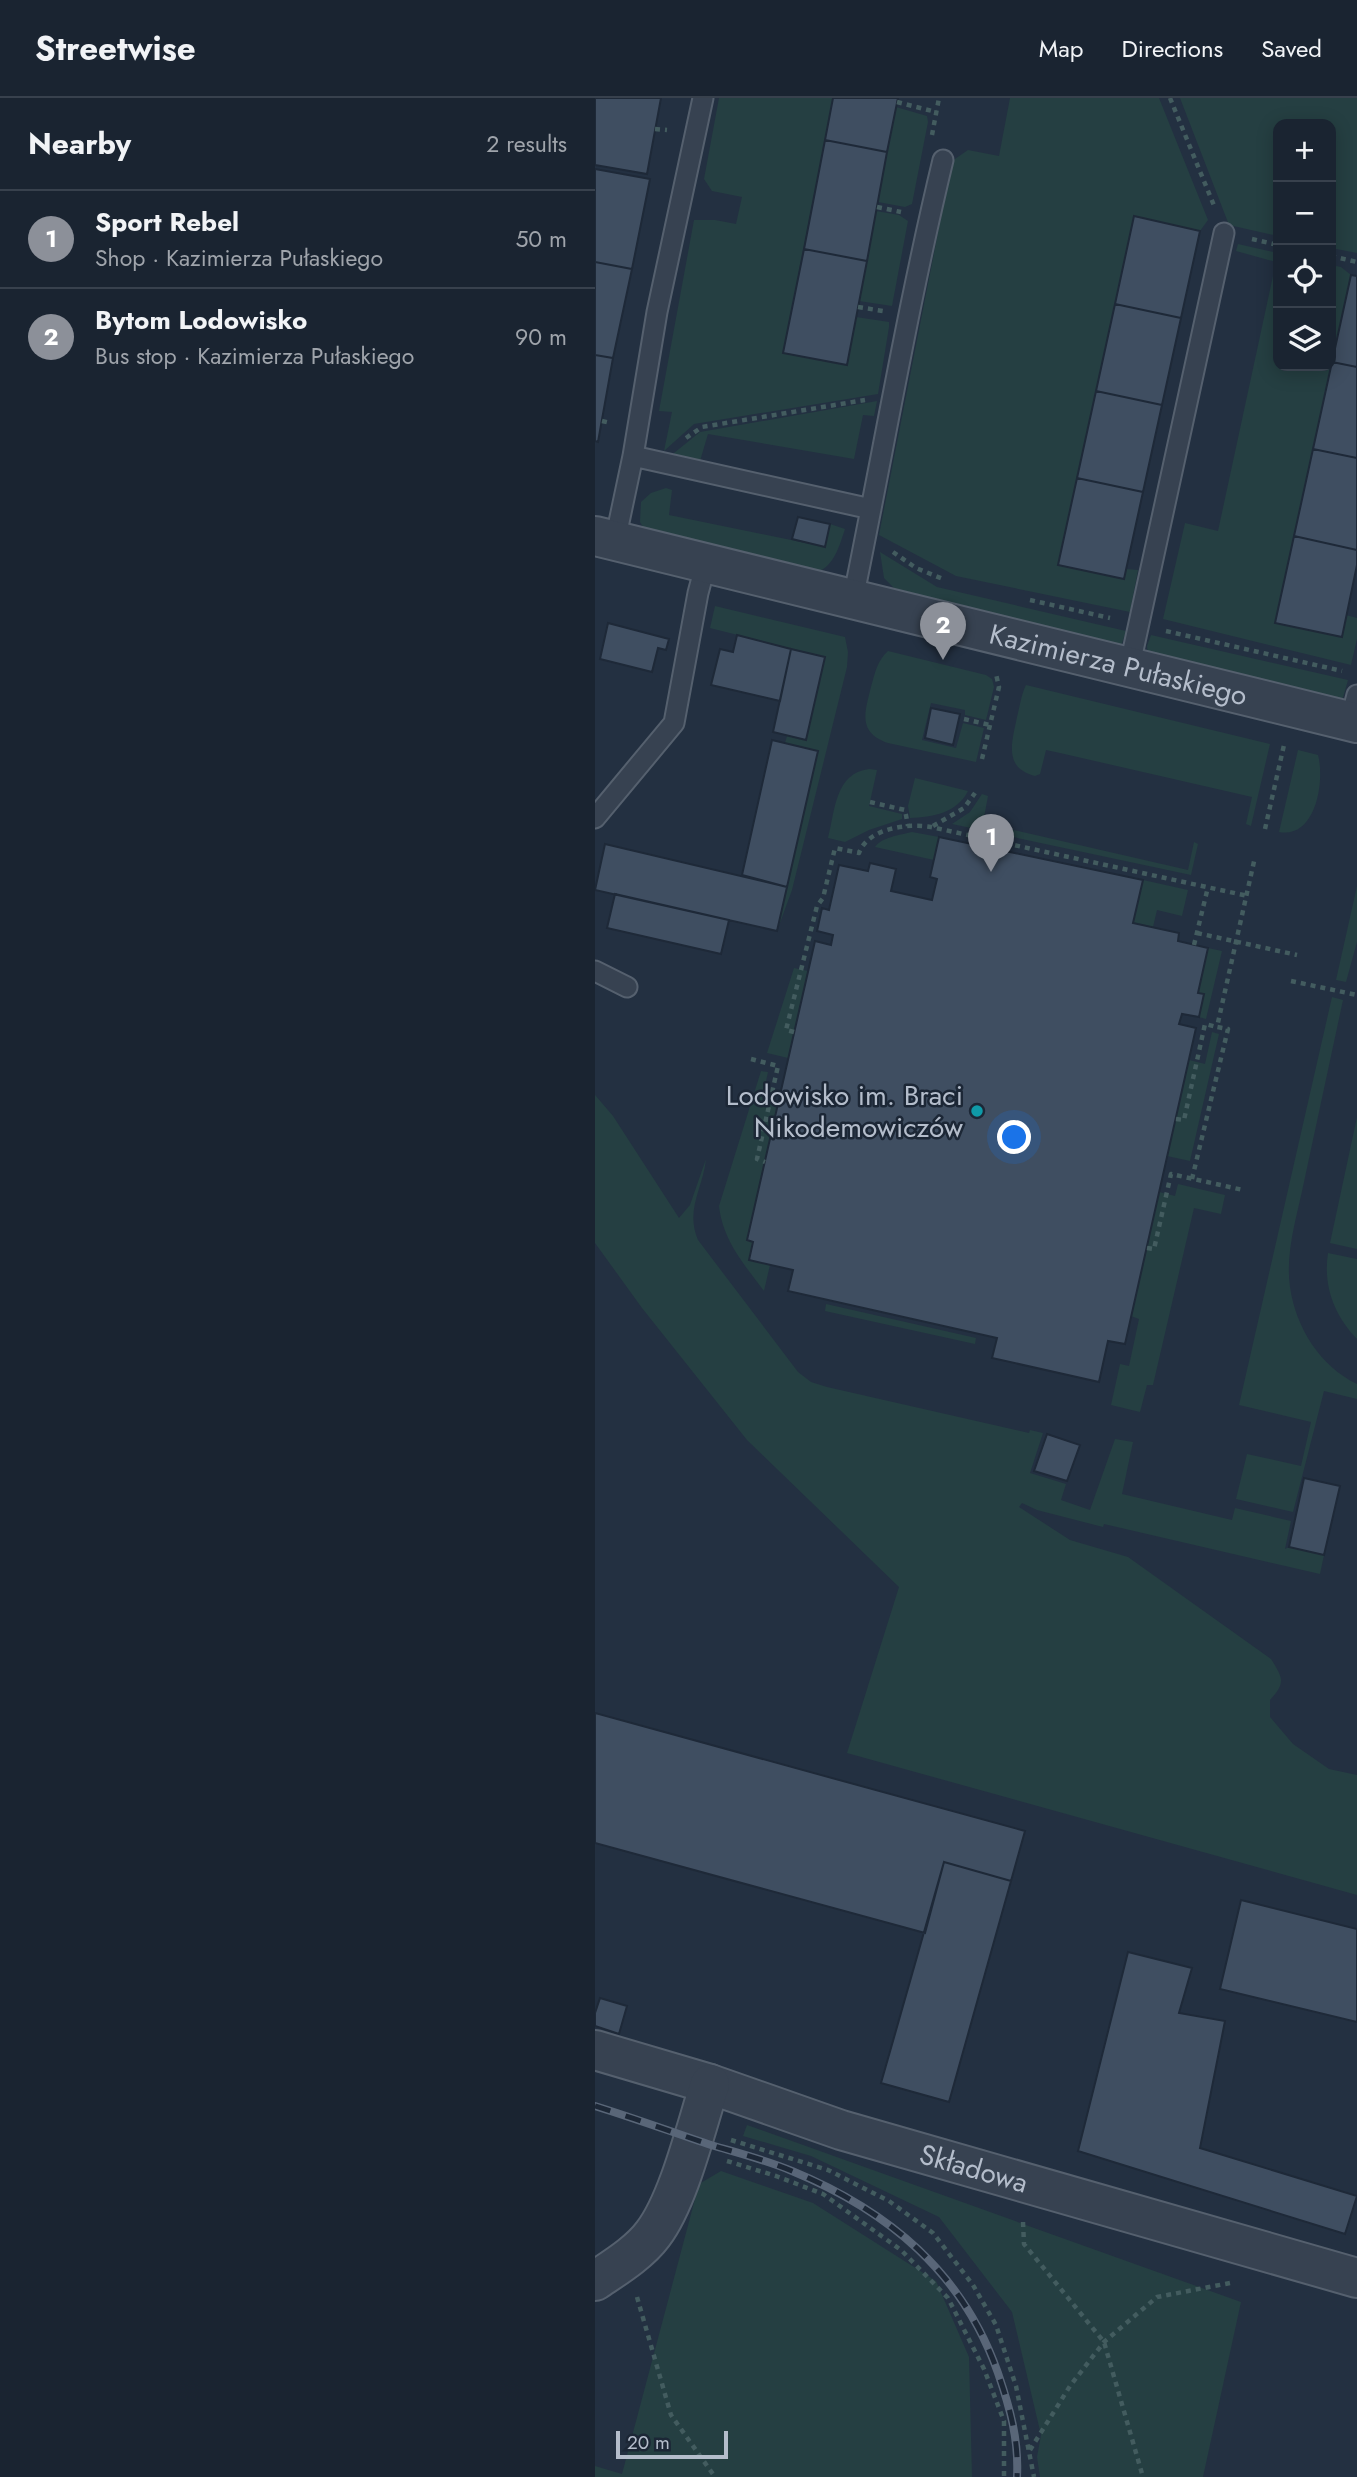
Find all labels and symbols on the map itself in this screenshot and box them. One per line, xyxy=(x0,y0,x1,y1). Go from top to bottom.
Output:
pin: 2 xyxy=(920,602,966,660)
street label: Kazimierza Pułaskiego xyxy=(985,614,1252,716)
pin: 1 xyxy=(968,814,1014,872)
place label: Lodowisko im. Braci Nikodemowiczów xyxy=(726,1075,963,1148)
marker: Lodowisko im. Braci Nikodemowiczów xyxy=(969,1103,985,1119)
your location xyxy=(997,1120,1031,1154)
street label: Składowa xyxy=(915,2134,1033,2204)
scale bar xyxy=(616,2428,728,2460)

